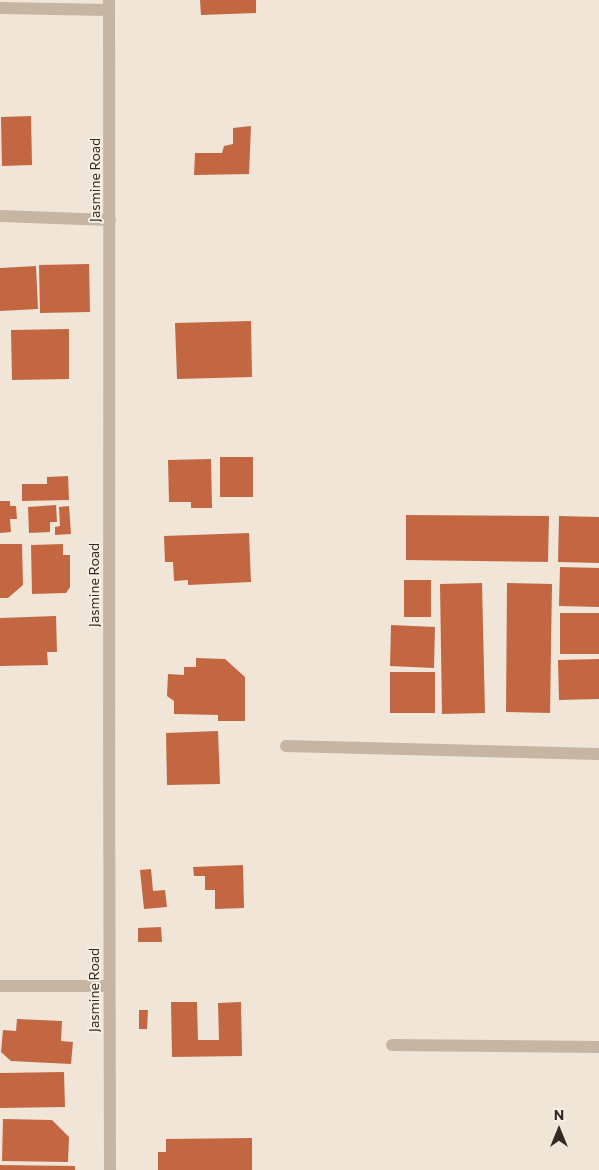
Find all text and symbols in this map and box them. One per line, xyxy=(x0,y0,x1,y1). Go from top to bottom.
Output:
street label: Jasmine Road xyxy=(87,138,103,222)
street label: Jasmine Road xyxy=(86,543,102,627)
street label: Jasmine Road xyxy=(86,948,102,1032)
north arrow xyxy=(534,1105,584,1155)
text: N xyxy=(554,1106,564,1123)

